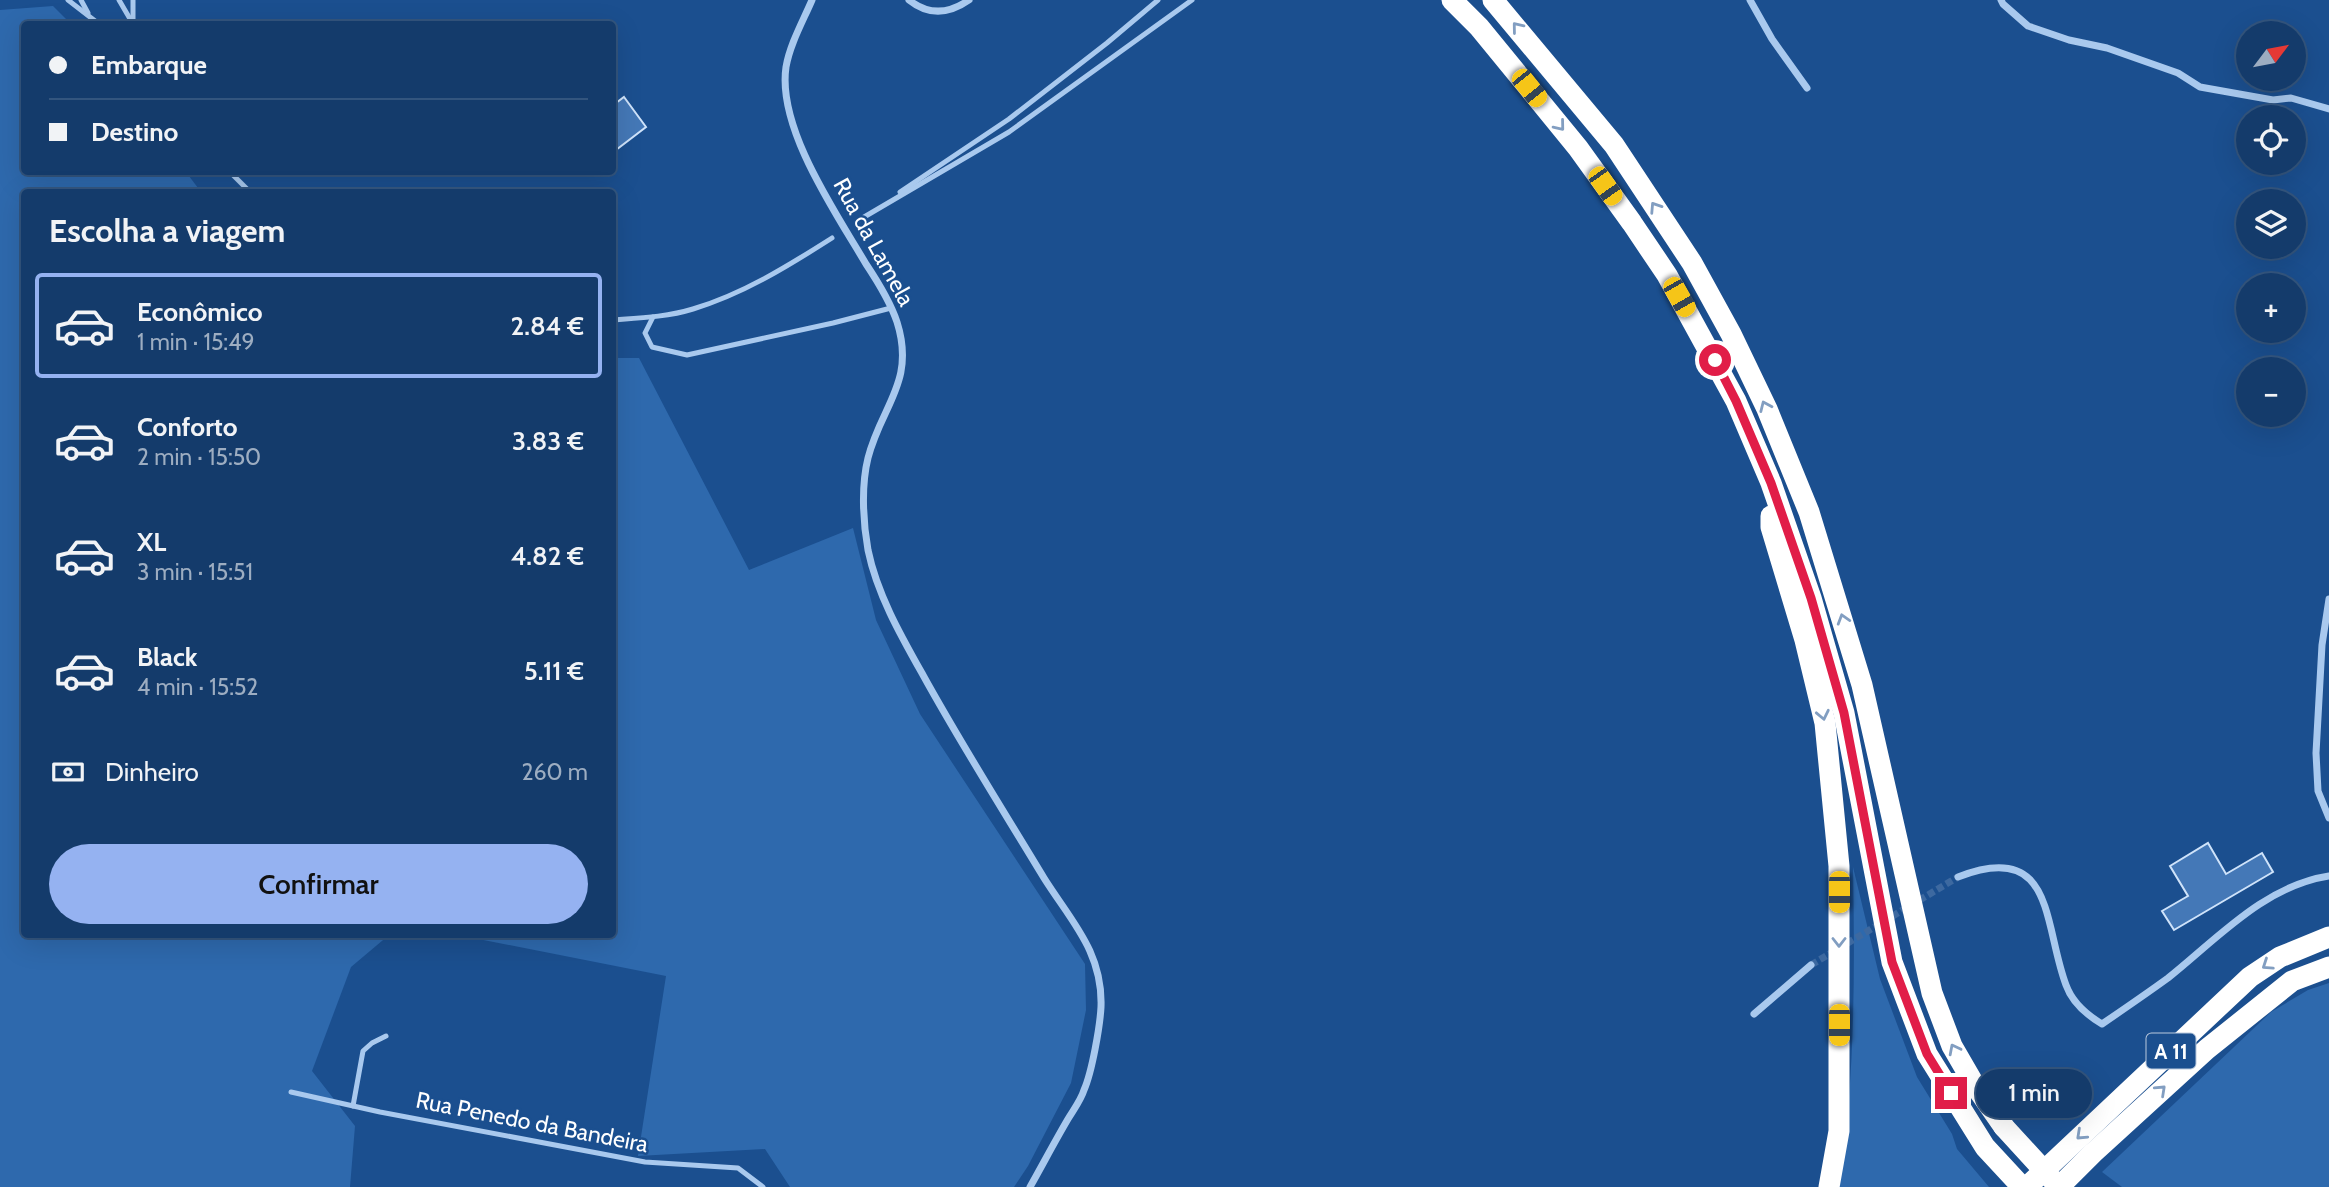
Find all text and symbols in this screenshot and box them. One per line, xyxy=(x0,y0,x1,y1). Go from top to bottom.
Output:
north arrow xyxy=(2236,21,2306,91)
map controls xyxy=(2236,21,2306,427)
one-way arrow xyxy=(1512,22,1525,34)
text: Embarque xyxy=(91,49,207,81)
car xyxy=(1508,65,1551,111)
button: locate xyxy=(2236,105,2306,175)
text: Destino xyxy=(91,116,178,148)
one-way arrow xyxy=(1552,119,1565,131)
car xyxy=(1585,163,1626,209)
street label: Rua da Lamela xyxy=(827,173,921,311)
button: layers xyxy=(2236,189,2306,259)
one-way arrow xyxy=(1650,202,1663,215)
text: Escolha a viagem xyxy=(49,211,285,250)
button: + xyxy=(2236,273,2306,343)
car xyxy=(1660,274,1699,320)
icon: car xyxy=(53,294,116,357)
text: Econômico xyxy=(137,296,263,328)
text: 2.84 € xyxy=(511,310,584,342)
text: 1 min · 15:49 xyxy=(137,328,254,356)
route start xyxy=(1699,344,1731,376)
button: − xyxy=(2236,357,2306,427)
one-way arrow xyxy=(1759,400,1773,413)
icon: car xyxy=(53,409,116,472)
text: Conforto xyxy=(137,411,238,443)
text: 3.83 € xyxy=(512,425,584,457)
text: 2 min · 15:50 xyxy=(137,443,261,471)
icon: car xyxy=(53,524,116,587)
text: XL xyxy=(137,526,166,558)
text: 4.82 € xyxy=(511,540,584,572)
text: 3 min · 15:51 xyxy=(137,558,253,586)
one-way arrow xyxy=(1836,613,1851,625)
icon: car xyxy=(53,639,116,702)
text: Black xyxy=(137,641,197,673)
text: 5.11 € xyxy=(524,655,584,687)
text: 4 min · 15:52 xyxy=(137,673,258,701)
one-way arrow xyxy=(1814,709,1829,721)
icon: cash xyxy=(49,753,87,791)
text: Dinheiro xyxy=(105,756,199,788)
text: 260 m xyxy=(521,758,588,786)
button: Confirmar xyxy=(49,844,588,924)
car xyxy=(1829,871,1850,913)
one-way arrow xyxy=(1831,937,1847,948)
one-way arrow xyxy=(2262,957,2275,969)
car xyxy=(1829,1004,1850,1046)
road number: A 11 xyxy=(2146,1034,2196,1068)
one-way arrow xyxy=(1949,1044,1963,1056)
callout: 1 min xyxy=(1976,1068,2091,1118)
route end xyxy=(1935,1077,1967,1109)
text: 1 min xyxy=(2008,1079,2060,1107)
street label: Rua Penedo da Bandeira xyxy=(414,1086,650,1158)
one-way arrow xyxy=(2153,1086,2166,1098)
one-way arrow xyxy=(2076,1126,2089,1139)

